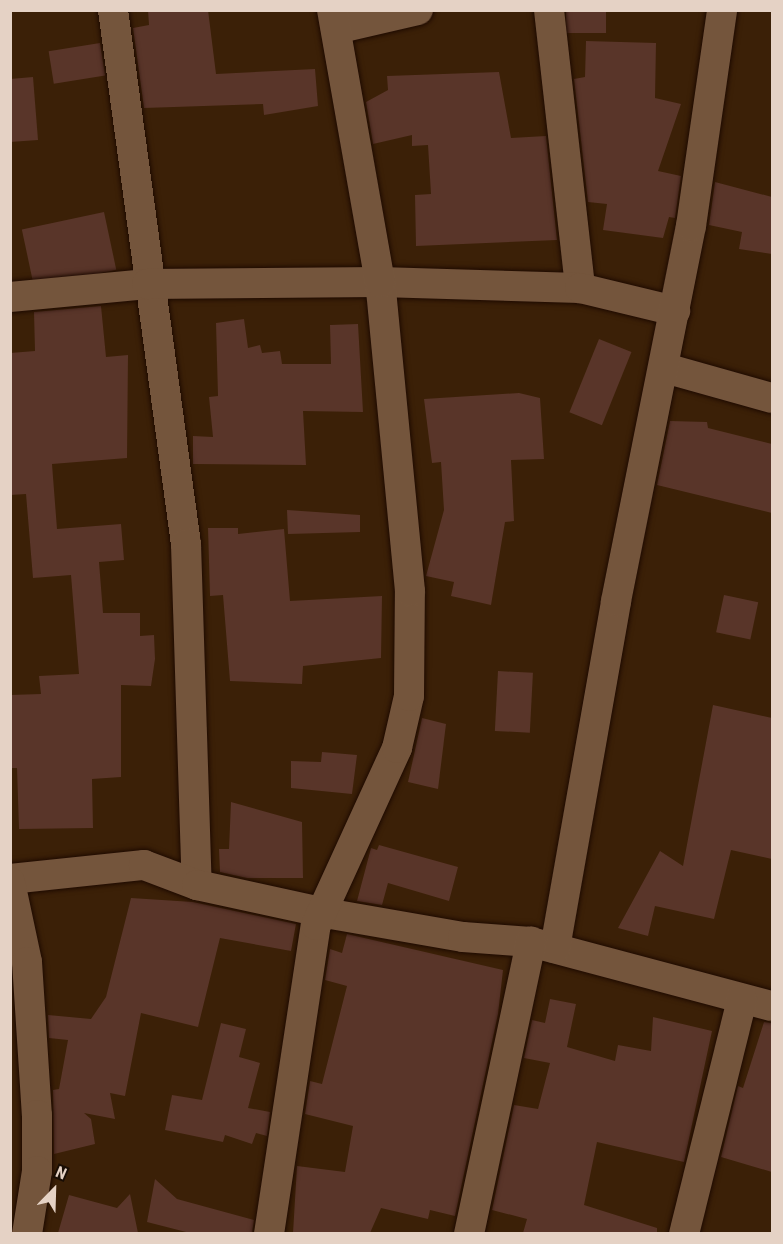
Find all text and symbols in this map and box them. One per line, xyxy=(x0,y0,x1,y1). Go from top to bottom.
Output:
north arrow xyxy=(24,1160,84,1220)
text: N xyxy=(53,1162,69,1184)

